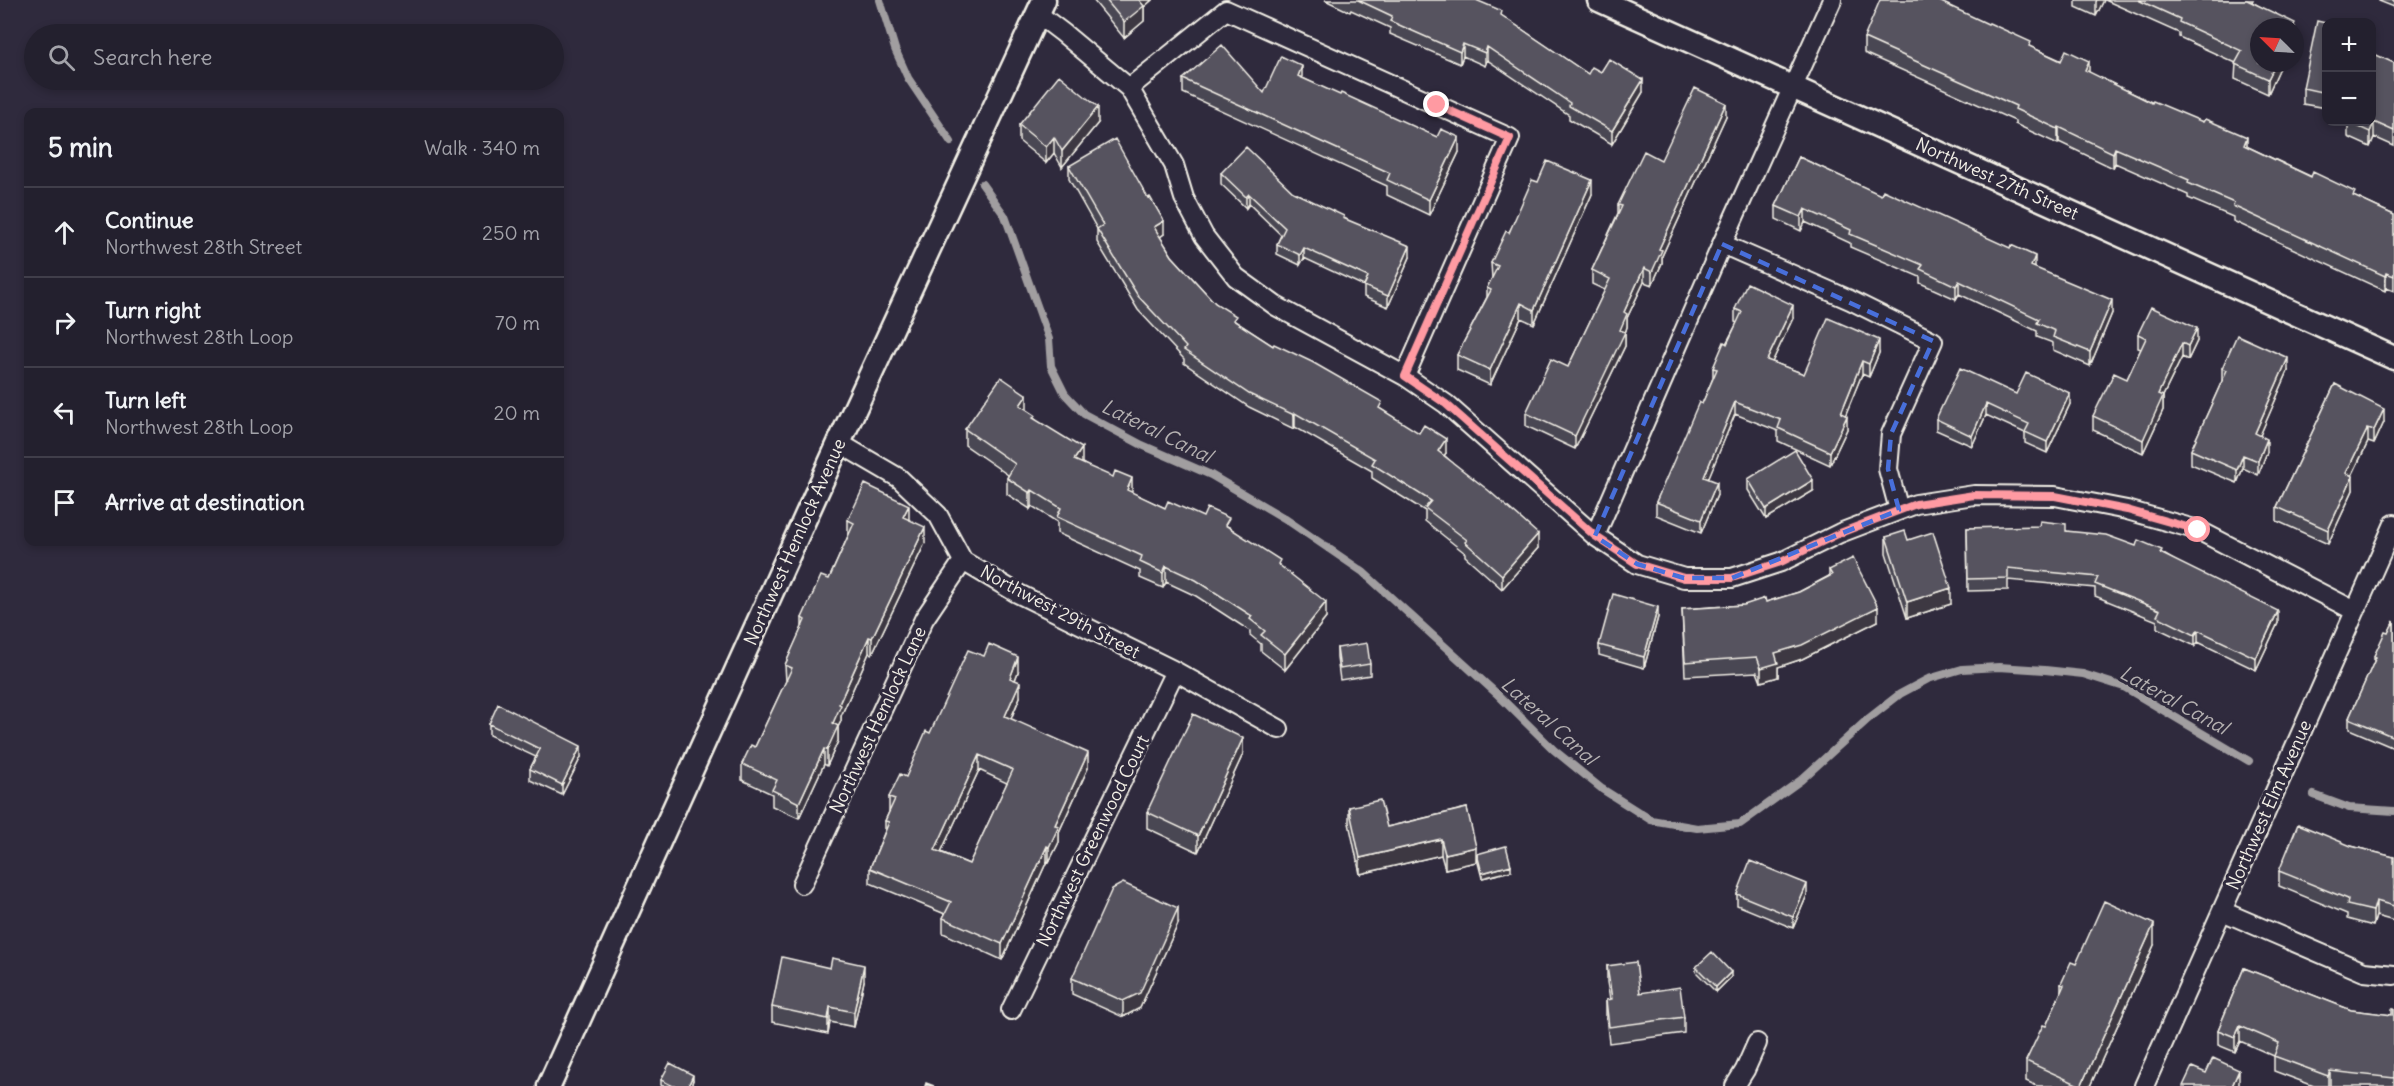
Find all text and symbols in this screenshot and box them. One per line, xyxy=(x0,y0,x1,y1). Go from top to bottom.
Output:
north arrow xyxy=(2250,18,2304,72)
map controls xyxy=(2322,18,2376,126)
button: + xyxy=(2322,18,2376,72)
search box xyxy=(24,24,564,90)
icon: search xyxy=(45,41,78,74)
text: Search here xyxy=(93,43,212,71)
button: − xyxy=(2322,72,2376,126)
route end xyxy=(1423,91,1449,117)
text: 5 min xyxy=(48,131,113,164)
street label: Northwest 27th Street xyxy=(1912,132,2082,225)
text: Walk · 340 m xyxy=(424,135,540,160)
text: Continue xyxy=(105,206,194,234)
icon: ahead xyxy=(48,216,81,249)
text: 250 m xyxy=(482,220,540,245)
text: Northwest 28th Street xyxy=(105,234,302,259)
text: Turn right xyxy=(105,296,201,324)
icon: right xyxy=(48,306,81,339)
text: 70 m xyxy=(495,310,540,335)
text: Northwest 28th Loop xyxy=(105,324,293,349)
text: Turn left xyxy=(105,386,186,414)
water label: Lateral Canal xyxy=(1098,393,1219,469)
icon: left xyxy=(48,396,81,429)
text: 20 m xyxy=(494,400,540,425)
text: Northwest 28th Loop xyxy=(105,414,293,439)
street label: Northwest Hemlock Avenue xyxy=(739,435,851,649)
icon: arrive xyxy=(48,486,81,519)
text: Arrive at destination xyxy=(105,488,305,516)
route start xyxy=(2184,516,2210,542)
street label: Northwest 29th Street xyxy=(976,560,1144,663)
street label: Northwest Hemlock Lane xyxy=(824,623,931,817)
water label: Lateral Canal xyxy=(2116,660,2235,741)
water label: Lateral Canal xyxy=(1496,671,1604,772)
street label: Northwest Elm Avenue xyxy=(2221,716,2316,893)
street label: Northwest Greenwood Court xyxy=(1031,731,1154,950)

